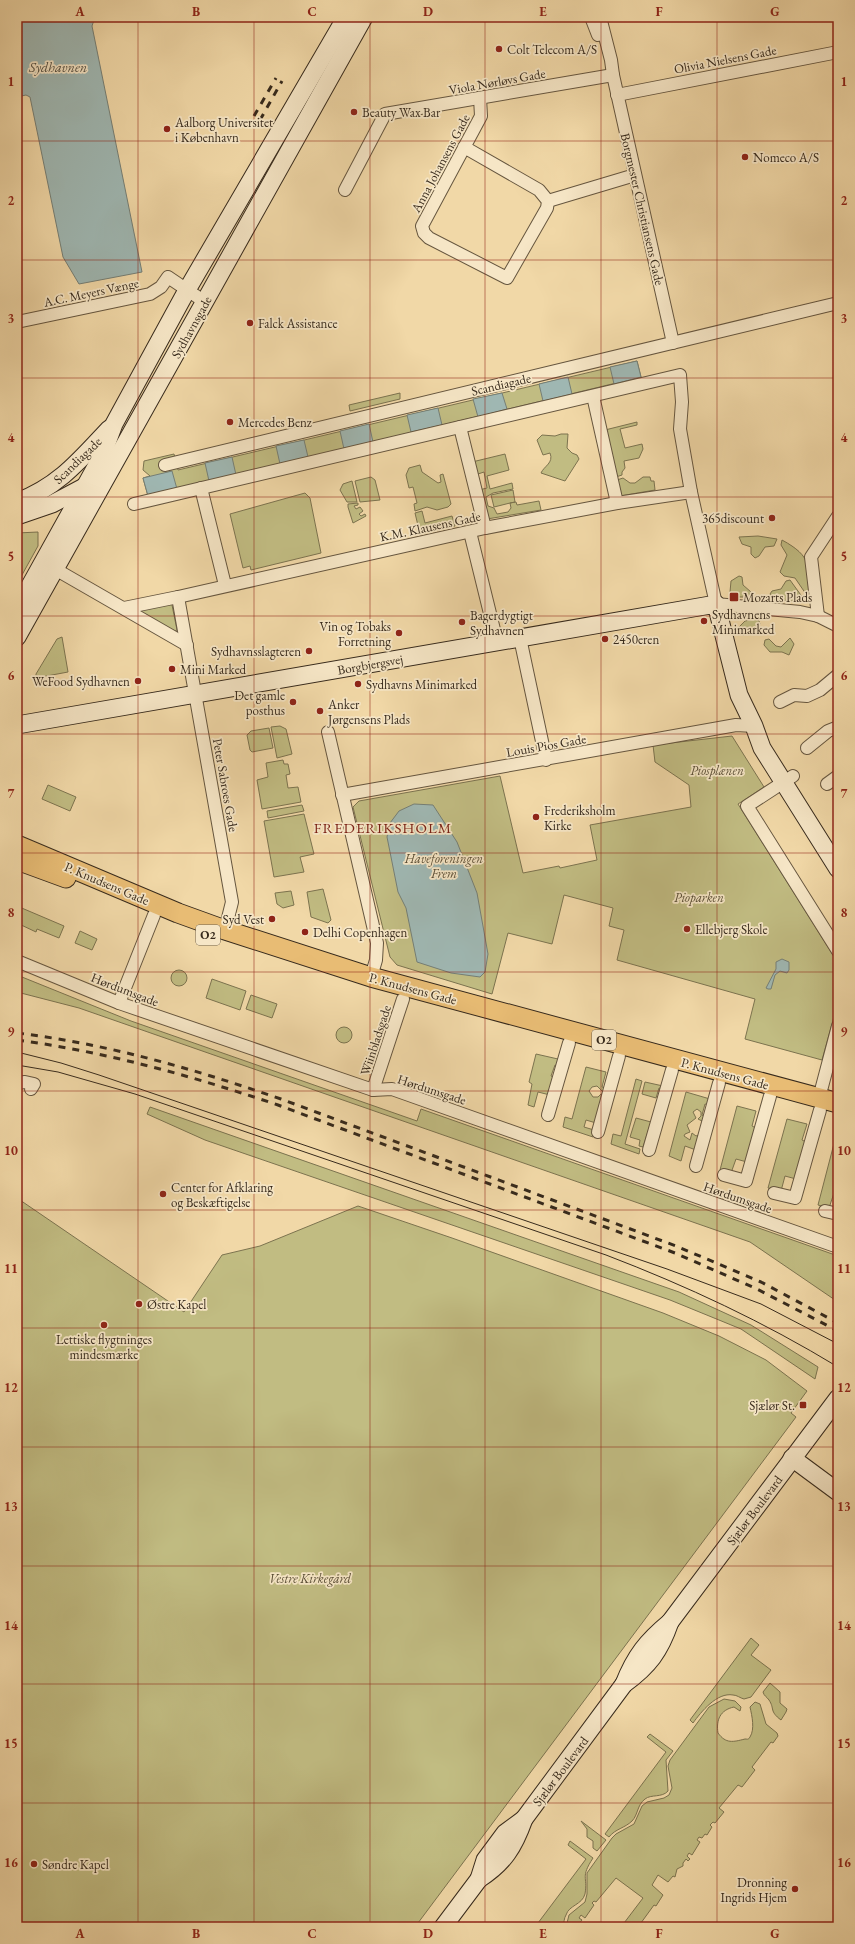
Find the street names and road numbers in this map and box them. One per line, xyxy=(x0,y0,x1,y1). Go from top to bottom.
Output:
street label: Olivia Nielsens Gade xyxy=(673,41,778,78)
street label: Viola Nørløvs Gade xyxy=(447,65,547,98)
street label: Anna Johansens Gade xyxy=(407,111,474,216)
street label: Borgmester Christiansens Gade xyxy=(617,131,668,287)
street label: A.C. Meyers Vænge xyxy=(41,274,140,311)
street label: Sydhavnsgade xyxy=(167,293,216,361)
street label: Scandiagade xyxy=(470,369,533,400)
street label: Scandiagade xyxy=(50,433,105,488)
street label: K.M. Klausens Gade xyxy=(378,508,482,545)
street label: Borgbjergsvej xyxy=(336,650,404,679)
street label: Louis Pios Gade xyxy=(505,730,587,761)
street label: Peter Sabroes Gade xyxy=(209,737,242,833)
street label: P. Knudsens Gade xyxy=(62,858,152,909)
road number: O2 xyxy=(196,925,220,945)
street label: Hørdumsgade xyxy=(88,969,161,1010)
street label: P. Knudsens Gade xyxy=(367,969,459,1008)
street label: Wiinbladsgade xyxy=(356,1003,395,1077)
road number: O2 xyxy=(592,1030,616,1050)
street label: P. Knudsens Gade xyxy=(679,1054,771,1093)
street label: Hørdumsgade xyxy=(395,1070,468,1109)
street label: Hørdumsgade xyxy=(701,1178,774,1217)
street label: Sjælør Boulevard xyxy=(723,1472,787,1549)
street label: Sjælør Boulevard xyxy=(529,1733,593,1810)

